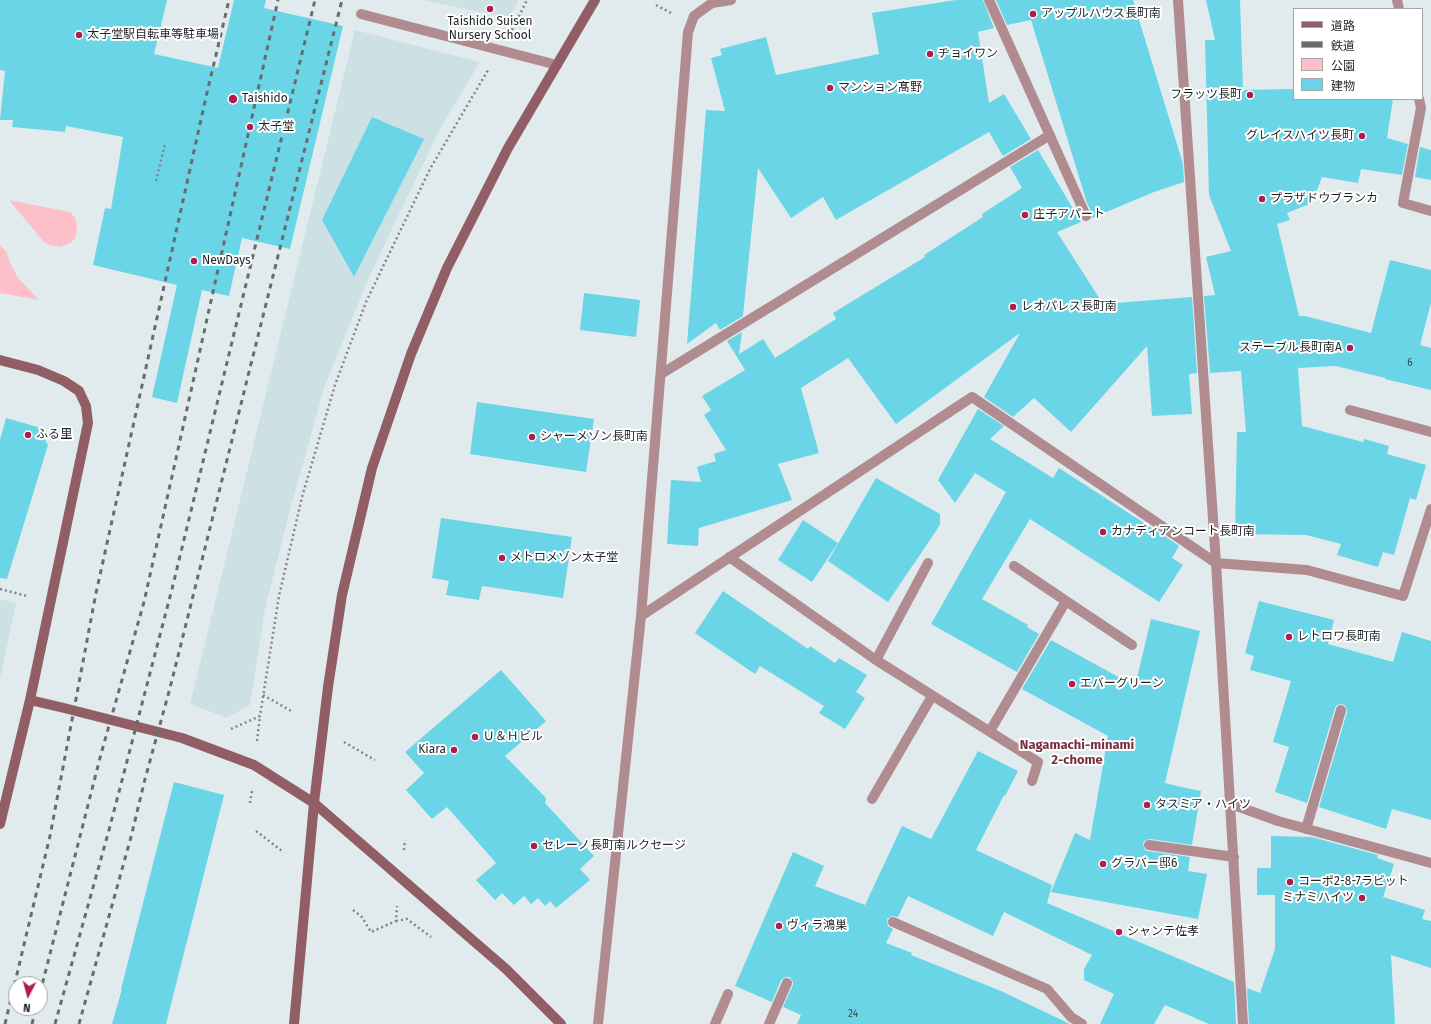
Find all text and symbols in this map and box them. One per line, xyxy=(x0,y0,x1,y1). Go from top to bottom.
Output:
marker: Taishido Suisen Nursery School xyxy=(485,4,495,14)
place label: アップルハウス長町南 xyxy=(1041,7,1161,21)
legend xyxy=(1293,8,1423,100)
marker: アップルハウス長町南 xyxy=(1028,9,1038,19)
place label: Taishido Suisen Nursery School xyxy=(448,15,532,43)
text: 道路 xyxy=(1331,19,1355,33)
place label: 太子堂駅自転車等駐車場 xyxy=(87,28,219,42)
marker: 太子堂駅自転車等駐車場 xyxy=(74,30,84,40)
text: 鉄道 xyxy=(1331,39,1355,53)
place label: ヂョイワン xyxy=(938,47,998,61)
marker: ヂョイワン xyxy=(925,49,935,59)
text: 公園 xyxy=(1331,59,1355,73)
text: 建物 xyxy=(1331,79,1355,93)
place label: マンション髙野 xyxy=(838,81,922,95)
marker: マンション髙野 xyxy=(825,83,835,93)
place label: フラッツ長町 xyxy=(1170,88,1242,102)
marker: フラッツ長町 xyxy=(1245,90,1255,100)
place label: Taishido xyxy=(242,92,288,106)
marker: Taishido xyxy=(227,93,239,105)
place label: 太子堂 xyxy=(258,120,294,134)
marker: 太子堂 xyxy=(245,122,255,132)
place label: グレイスハイツ長町 xyxy=(1246,129,1354,143)
marker: グレイスハイツ長町 xyxy=(1357,131,1367,141)
place label: プラザドウブランカ xyxy=(1270,192,1378,206)
marker: プラザドウブランカ xyxy=(1257,194,1267,204)
place label: 庄子アパート xyxy=(1033,208,1105,222)
marker: 庄子アパート xyxy=(1020,210,1030,220)
place label: NewDays xyxy=(202,254,251,268)
marker: NewDays xyxy=(189,256,199,266)
place label: レオパレス長町南 xyxy=(1021,300,1117,314)
marker: レオパレス長町南 xyxy=(1008,302,1018,312)
place label: ステーブル長町南A xyxy=(1239,341,1342,355)
marker: ステーブル長町南A xyxy=(1345,343,1355,353)
house number: 6 xyxy=(1407,357,1413,369)
place label: ふる里 xyxy=(36,428,72,442)
marker: ふる里 xyxy=(23,430,33,440)
place label: シャーメゾン長町南 xyxy=(540,430,648,444)
marker: シャーメゾン長町南 xyxy=(527,432,537,442)
place label: カナディアンコート長町南 xyxy=(1111,525,1255,539)
marker: カナディアンコート長町南 xyxy=(1098,527,1108,537)
place label: メトロメゾン太子堂 xyxy=(510,551,618,565)
marker: メトロメゾン太子堂 xyxy=(497,553,507,563)
place label: レトロワ長町南 xyxy=(1297,630,1381,644)
marker: レトロワ長町南 xyxy=(1284,632,1294,642)
place label: エバーグリーン xyxy=(1080,677,1164,691)
marker: エバーグリーン xyxy=(1067,679,1077,689)
place label: Ｕ＆Ｈビル xyxy=(483,730,543,744)
marker: Ｕ＆Ｈビル xyxy=(470,732,480,742)
district label: Nagamachi-minami 2-chome xyxy=(1020,737,1134,768)
place label: Kiara xyxy=(418,743,446,757)
marker: Kiara xyxy=(449,745,459,755)
place label: タスミア・ハイツ xyxy=(1155,798,1251,812)
marker: タスミア・ハイツ xyxy=(1142,800,1152,810)
place label: セレーノ長町南ルクセージ xyxy=(542,839,686,853)
marker: セレーノ長町南ルクセージ xyxy=(529,841,539,851)
place label: グラバー邸6 xyxy=(1111,857,1177,871)
marker: グラバー邸6 xyxy=(1098,859,1108,869)
place label: コーポ2-8-7ラビット xyxy=(1298,875,1409,889)
marker: コーポ2-8-7ラビット xyxy=(1285,877,1295,887)
place label: ミナミハイツ xyxy=(1282,891,1354,905)
marker: ミナミハイツ xyxy=(1357,893,1367,903)
place label: ヴィラ鴻巣 xyxy=(787,919,847,933)
marker: ヴィラ鴻巣 xyxy=(774,921,784,931)
place label: シャンテ佐孝 xyxy=(1127,925,1199,939)
marker: シャンテ佐孝 xyxy=(1114,927,1124,937)
north arrow xyxy=(8,976,48,1016)
text: N xyxy=(22,1001,31,1014)
house number: 24 xyxy=(848,1008,858,1020)

